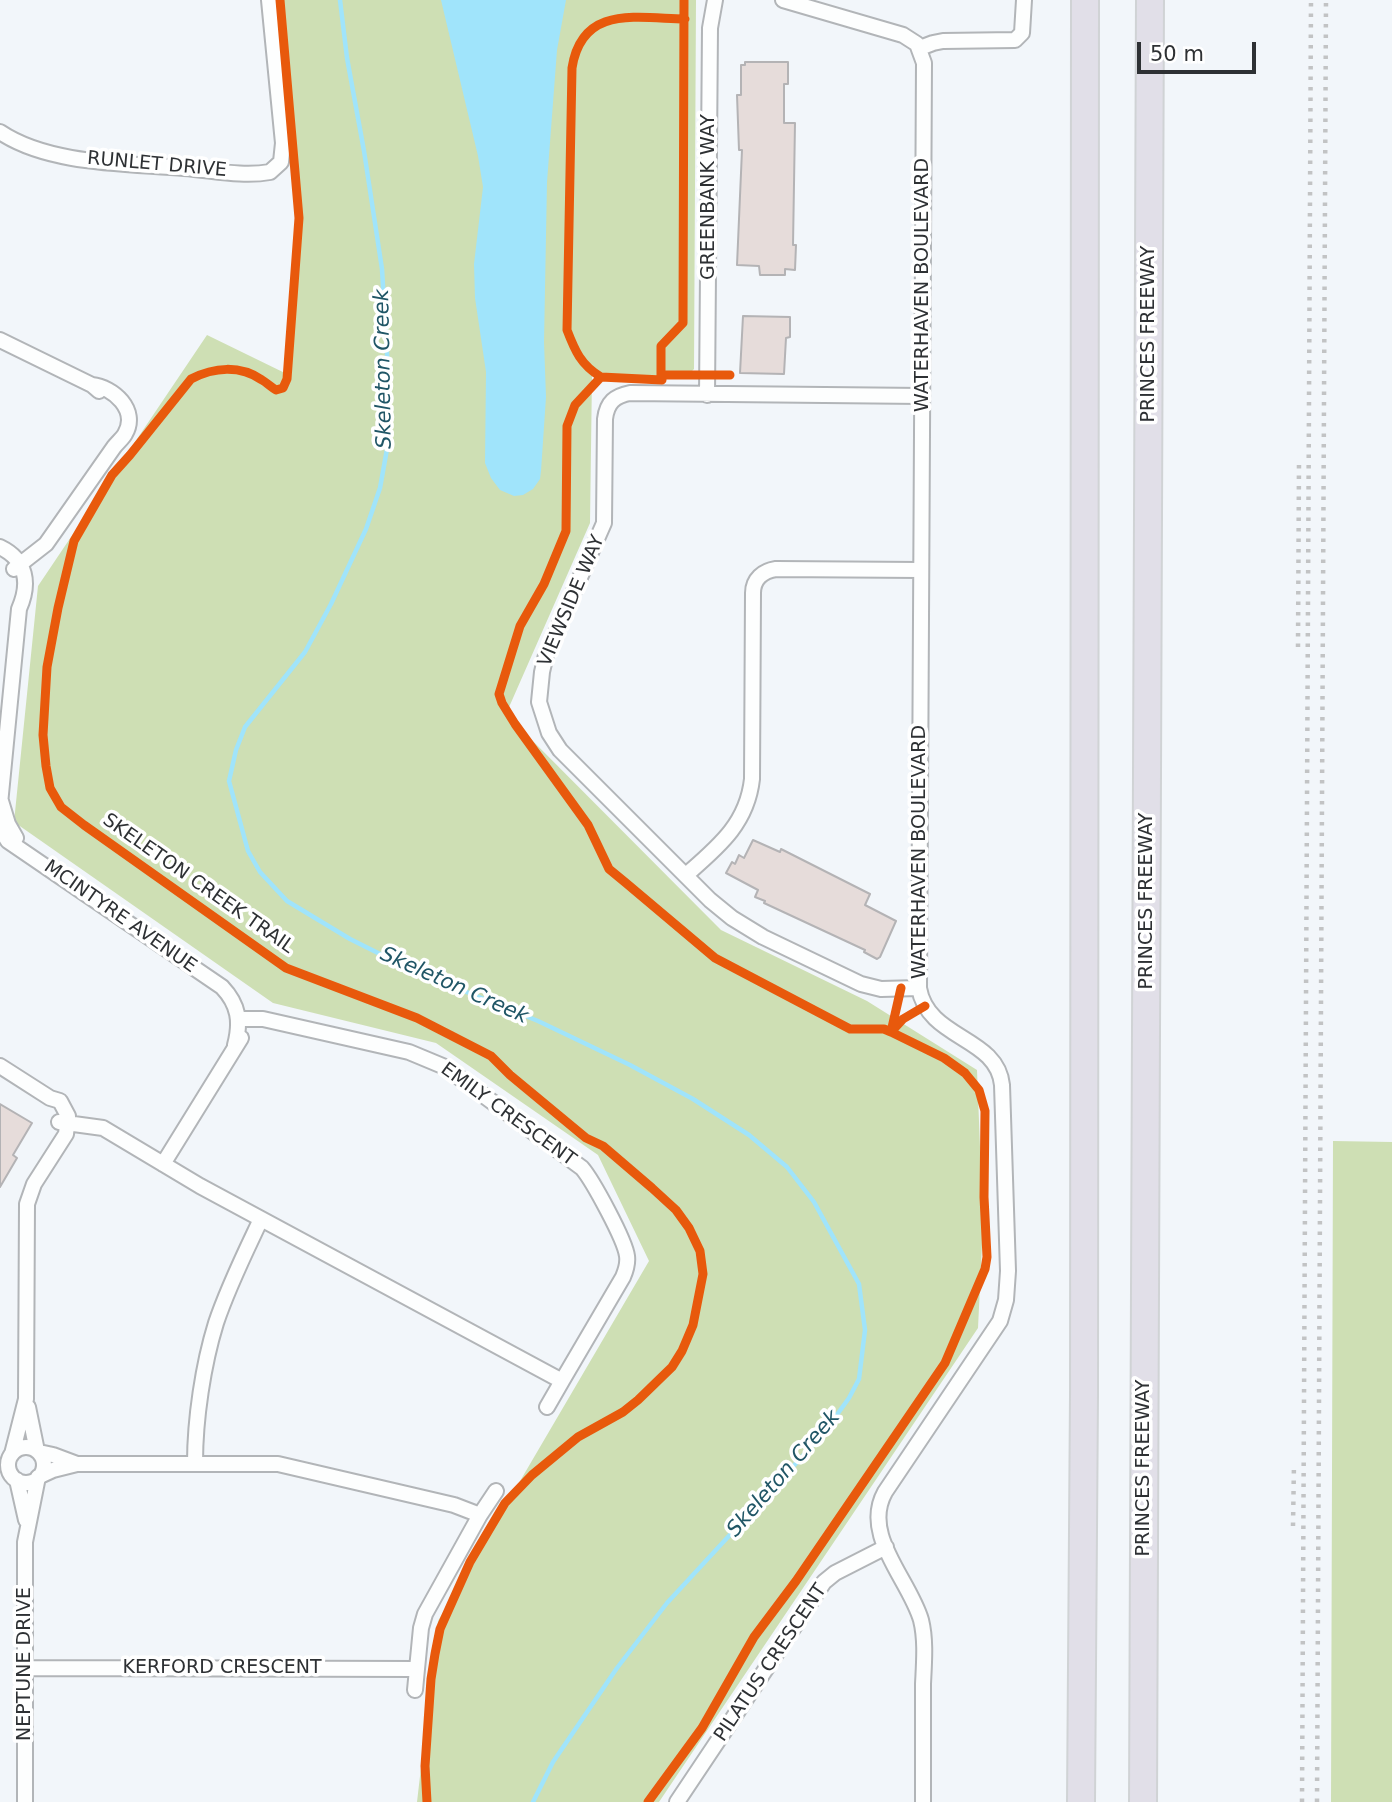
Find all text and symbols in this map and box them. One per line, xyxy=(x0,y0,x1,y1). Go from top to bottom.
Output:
scale bar xyxy=(1140,28,1259,72)
text: 50 m xyxy=(1150,42,1204,66)
street label: GREENBANK WAY xyxy=(698,114,720,280)
street label: RUNLET DRIVE xyxy=(86,148,228,182)
street label: WATERHAVEN BOULEVARD xyxy=(912,158,934,412)
street label: PRINCES FREEWAY xyxy=(1138,246,1160,422)
water label: Skeleton Creek xyxy=(370,289,398,449)
street label: VIEWSIDE WAY xyxy=(534,532,610,670)
street label: WATERHAVEN BOULEVARD xyxy=(909,725,931,979)
street label: SKELETON CREEK TRAIL xyxy=(98,809,298,959)
street label: PRINCES FREEWAY xyxy=(1136,813,1158,989)
street label: MCINTYRE AVENUE xyxy=(39,856,201,978)
water label: Skeleton Creek xyxy=(376,942,532,1030)
street label: EMILY CRESCENT xyxy=(436,1058,580,1172)
street label: PRINCES FREEWAY xyxy=(1133,1380,1155,1556)
water label: Skeleton Creek xyxy=(722,1406,846,1542)
street label: PILATUS CRESCENT xyxy=(710,1580,832,1746)
street label: NEPTUNE DRIVE xyxy=(14,1587,36,1741)
street label: KERFORD CRESCENT xyxy=(122,1657,322,1679)

